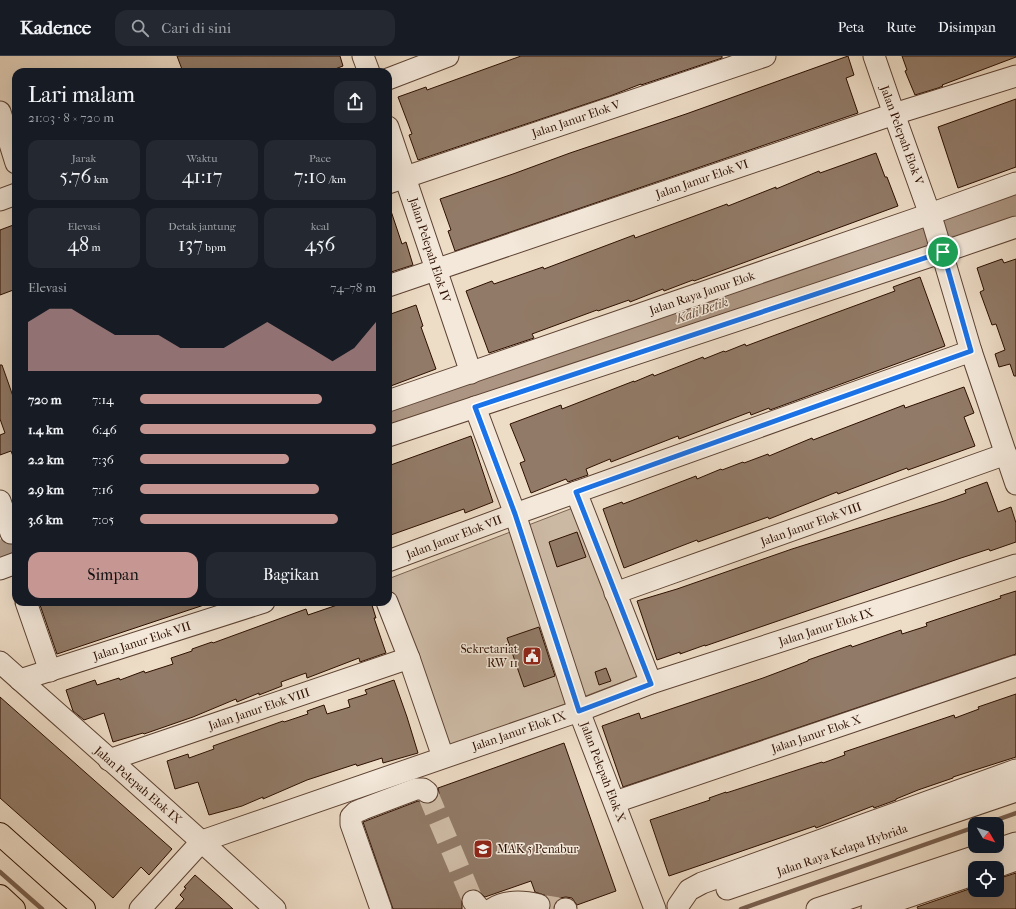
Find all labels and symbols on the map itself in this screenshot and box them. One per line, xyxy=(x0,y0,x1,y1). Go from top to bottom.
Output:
street label: Jalan Pelepah Elok V xyxy=(877,82,927,188)
street label: Jalan Janur Elok V xyxy=(529,97,623,141)
street label: Jalan Janur Elok VI xyxy=(653,156,751,202)
street label: Jalan Pelepah Elok IV xyxy=(406,195,454,305)
pin xyxy=(926,235,960,269)
street label: Jalan Raya Janur Elok xyxy=(646,268,757,318)
water label: Kali Betik xyxy=(673,294,730,326)
street label: Jalan Janur Elok VIII xyxy=(758,499,864,549)
street label: Jalan Janur Elok VII xyxy=(403,512,504,562)
street label: Jalan Janur Elok IX xyxy=(776,605,876,649)
street label: Jalan Janur Elok VII xyxy=(90,619,193,664)
place label: Sekretariat RW 11 xyxy=(460,642,519,670)
public building icon: Sekretariat RW 11 xyxy=(521,645,543,667)
street label: Jalan Janur Elok VIII xyxy=(205,685,312,733)
street label: Jalan Janur Elok IX xyxy=(469,708,569,754)
street label: Jalan Janur Elok X xyxy=(768,712,863,756)
street label: Jalan Pelepah Elok X xyxy=(577,719,629,825)
street label: Jalan Pelepah Elok IX xyxy=(91,743,185,827)
north arrow xyxy=(968,817,1004,853)
street label: Jalan Raya Kelapa Hybrida xyxy=(774,821,910,879)
school or university icon: MAK 5 Penabur xyxy=(472,838,494,860)
place label: MAK 5 Penabur xyxy=(497,842,579,856)

